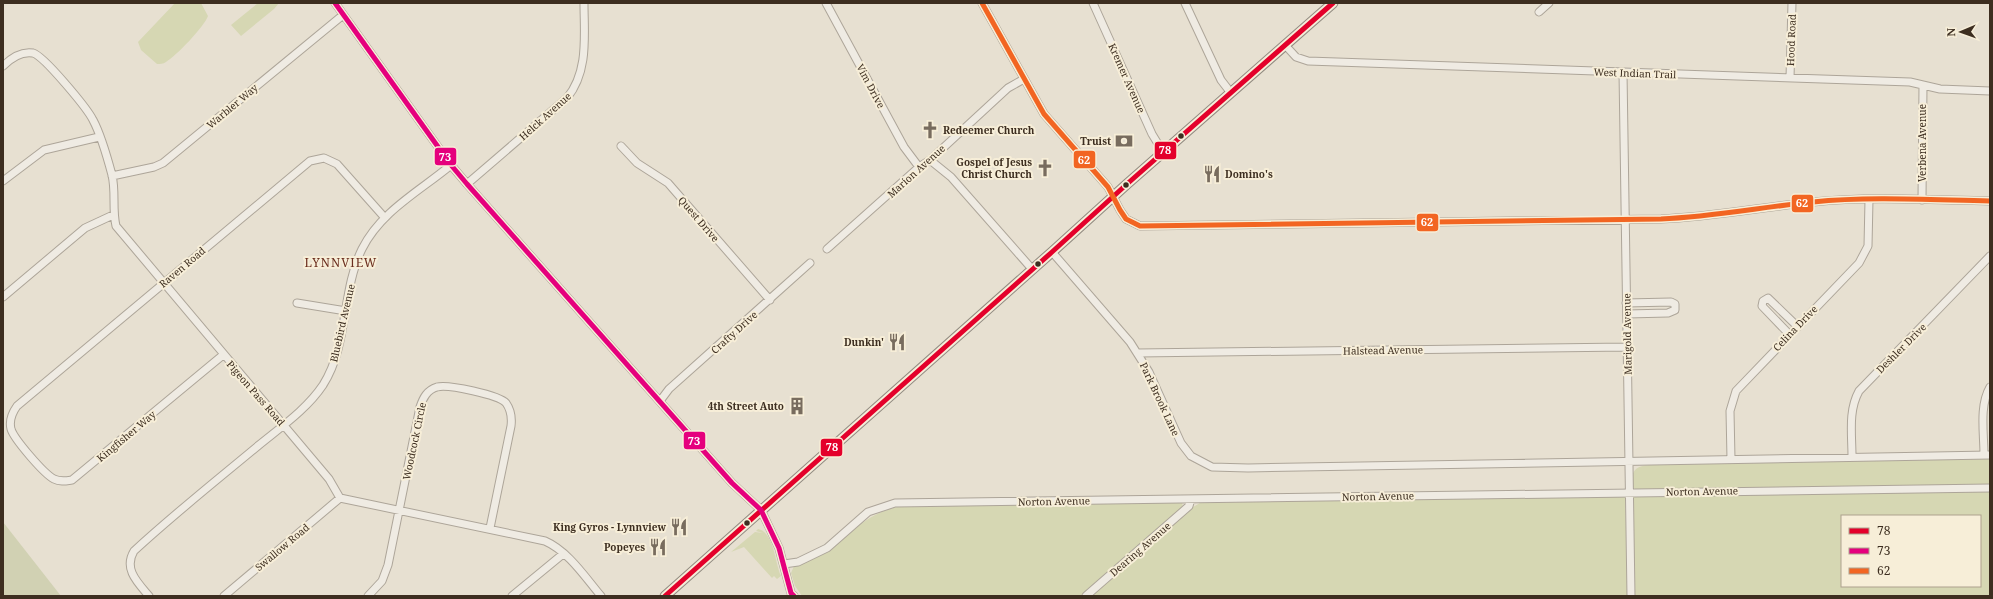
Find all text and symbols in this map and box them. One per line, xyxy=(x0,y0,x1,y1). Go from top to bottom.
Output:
north arrow xyxy=(1941,12,1981,52)
street label: Hood Road xyxy=(1783,14,1799,66)
text: N xyxy=(1943,27,1958,37)
street label: Kremer Avenue xyxy=(1105,41,1149,115)
street label: Vim Drive xyxy=(853,61,889,111)
street label: West Indian Trail xyxy=(1593,65,1677,81)
street label: Warbler Way xyxy=(203,80,261,132)
street label: Helck Avenue xyxy=(516,89,574,143)
street label: Verbena Avenue xyxy=(1915,104,1929,182)
church icon: Redeemer Church xyxy=(920,120,940,140)
place label: Redeemer Church xyxy=(943,123,1035,137)
bank icon: Truist xyxy=(1114,131,1134,151)
unlabelled marker xyxy=(1176,131,1186,141)
place label: Truist xyxy=(1080,134,1111,148)
street label: Marion Avenue xyxy=(884,141,948,201)
line badge: 78 xyxy=(1154,141,1177,160)
text: 78 xyxy=(1159,142,1171,157)
line badge: 73 xyxy=(434,147,457,166)
text: 73 xyxy=(439,149,451,164)
line badge: 62 xyxy=(1073,150,1096,169)
text: 62 xyxy=(1078,152,1090,167)
place label: Gospel of Jesus Christ Church xyxy=(956,155,1032,181)
church icon: Gospel of Jesus Christ Church xyxy=(1035,158,1055,178)
restaurant icon: Domino's xyxy=(1202,164,1222,184)
place label: Domino's xyxy=(1225,167,1273,181)
unlabelled marker xyxy=(1121,180,1131,190)
street label: Quest Drive xyxy=(675,193,723,245)
line badge: 62 xyxy=(1791,194,1814,213)
text: 62 xyxy=(1796,195,1808,210)
line badge: 62 xyxy=(1416,213,1439,232)
text: 62 xyxy=(1421,214,1433,229)
street label: Raven Road xyxy=(156,243,208,291)
district label: LYNNVIEW xyxy=(305,254,377,271)
unlabelled marker xyxy=(1033,259,1043,269)
street label: Bluebird Avenue xyxy=(326,283,358,363)
street label: Marigold Avenue xyxy=(1619,293,1635,375)
street label: Celina Drive xyxy=(1770,302,1820,354)
street label: Crafty Drive xyxy=(708,307,760,357)
street label: Deshler Drive xyxy=(1873,320,1929,376)
restaurant icon: Dunkin' xyxy=(887,332,907,352)
place label: Dunkin' xyxy=(844,335,884,349)
street label: Halstead Avenue xyxy=(1343,342,1423,358)
street label: Pigeon Pass Road xyxy=(224,357,288,429)
street label: Park Brook Lane xyxy=(1137,360,1183,438)
building icon: 4th Street Auto xyxy=(787,396,807,416)
place label: 4th Street Auto xyxy=(708,399,784,413)
street label: Woodcock Circle xyxy=(399,401,429,481)
street label: Kingfisher Way xyxy=(94,407,159,465)
line badge: 73 xyxy=(683,431,706,450)
text: 73 xyxy=(688,433,700,448)
line badge: 78 xyxy=(820,438,843,457)
text: 78 xyxy=(826,439,838,454)
street label: Norton Avenue xyxy=(1666,483,1738,499)
street label: Norton Avenue xyxy=(1342,488,1414,504)
street label: Norton Avenue xyxy=(1018,493,1090,509)
legend xyxy=(1841,515,1981,587)
restaurant icon: King Gyros - Lynnview xyxy=(669,517,689,537)
unlabelled marker xyxy=(742,518,752,528)
street label: Dearing Avenue xyxy=(1107,519,1173,579)
street label: Swallow Road xyxy=(252,520,312,574)
place label: King Gyros - Lynnview xyxy=(553,520,666,534)
text: 78 xyxy=(1877,522,1891,539)
restaurant icon: Popeyes xyxy=(648,537,668,557)
place label: Popeyes xyxy=(604,540,645,554)
text: 73 xyxy=(1877,542,1891,559)
text: 62 xyxy=(1877,562,1890,579)

